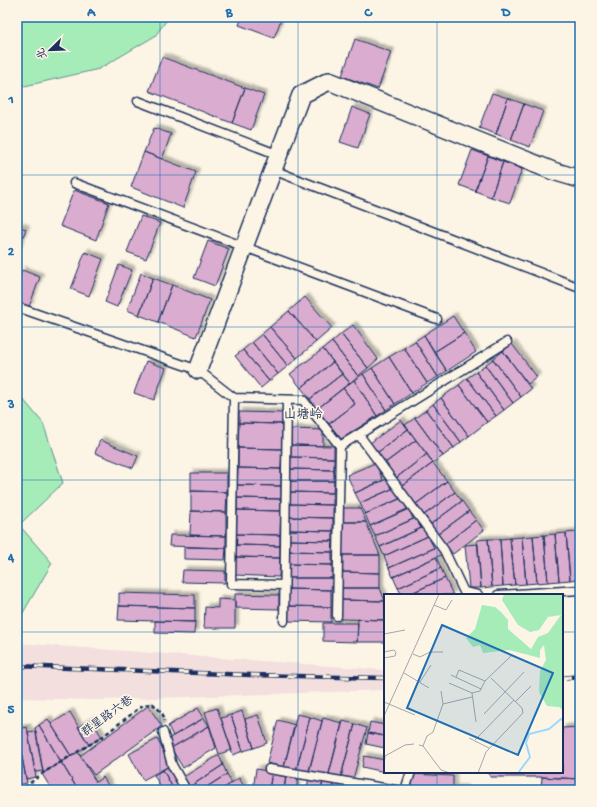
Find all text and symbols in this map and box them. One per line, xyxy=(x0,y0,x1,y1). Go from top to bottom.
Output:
text: A xyxy=(86,6,96,21)
text: B xyxy=(225,6,234,21)
text: C xyxy=(363,6,373,21)
text: D xyxy=(501,6,511,21)
north arrow xyxy=(30,30,70,70)
text: 北 xyxy=(35,46,50,61)
text: 1 xyxy=(7,93,14,108)
text: 2 xyxy=(8,245,15,260)
text: 3 xyxy=(7,398,15,413)
district label: 山塘岭 xyxy=(283,407,323,423)
text: 4 xyxy=(7,551,15,566)
inset map xyxy=(384,594,563,773)
street label: 群星路六巷 xyxy=(79,693,136,740)
text: 5 xyxy=(8,703,15,718)

